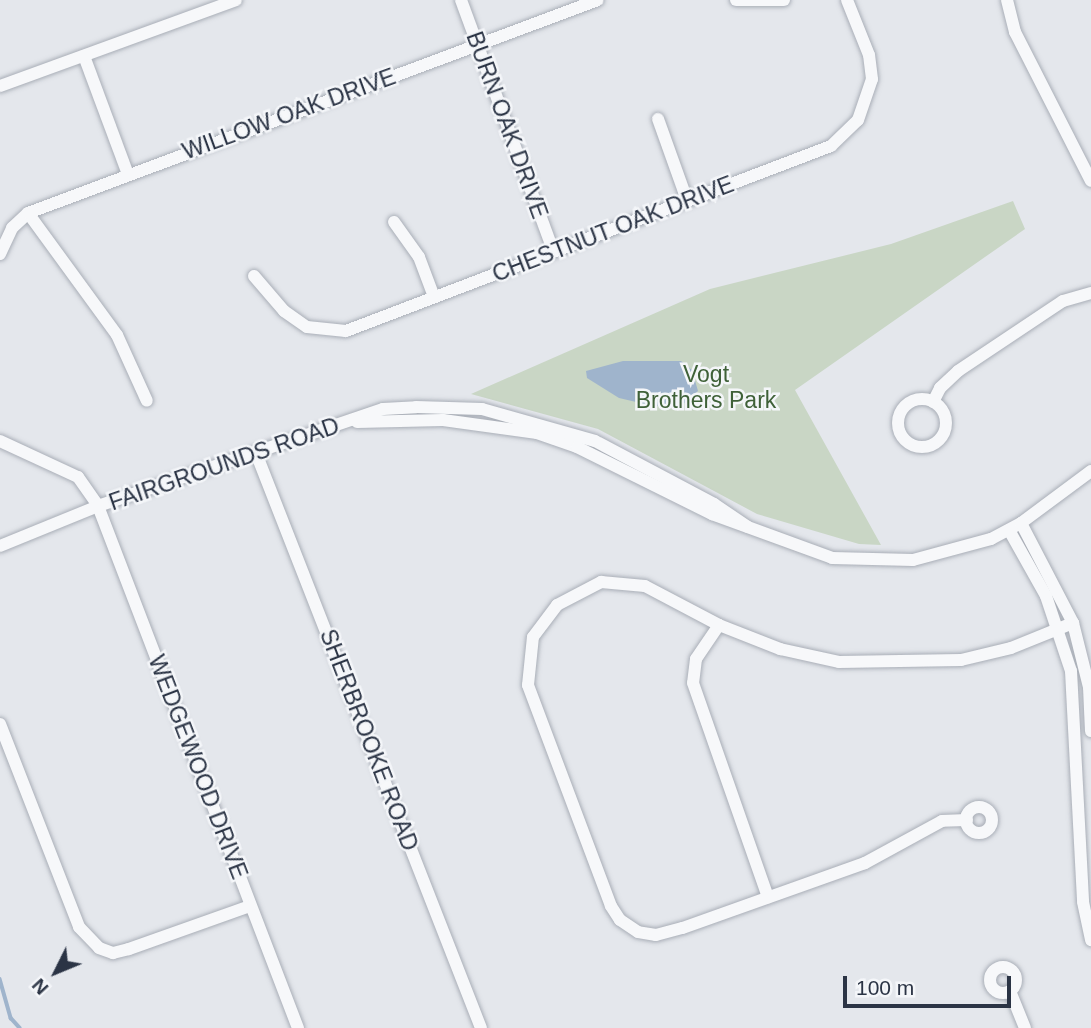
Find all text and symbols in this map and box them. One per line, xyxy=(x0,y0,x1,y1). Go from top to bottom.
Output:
street label: BURN OAK DRIVE xyxy=(460,28,554,222)
street label: WILLOW OAK DRIVE xyxy=(179,63,399,165)
street label: CHESTNUT OAK DRIVE xyxy=(488,170,738,288)
park label: Vogt Brothers Park xyxy=(636,360,776,414)
street label: FAIRGROUNDS ROAD xyxy=(105,412,343,516)
street label: SHERBROOKE ROAD xyxy=(314,625,424,855)
street label: WEDGEWOOD DRIVE xyxy=(143,651,253,883)
north arrow xyxy=(21,937,91,1007)
scale bar xyxy=(846,962,1014,1006)
text: N xyxy=(28,974,53,999)
text: 100 m xyxy=(856,976,914,999)

